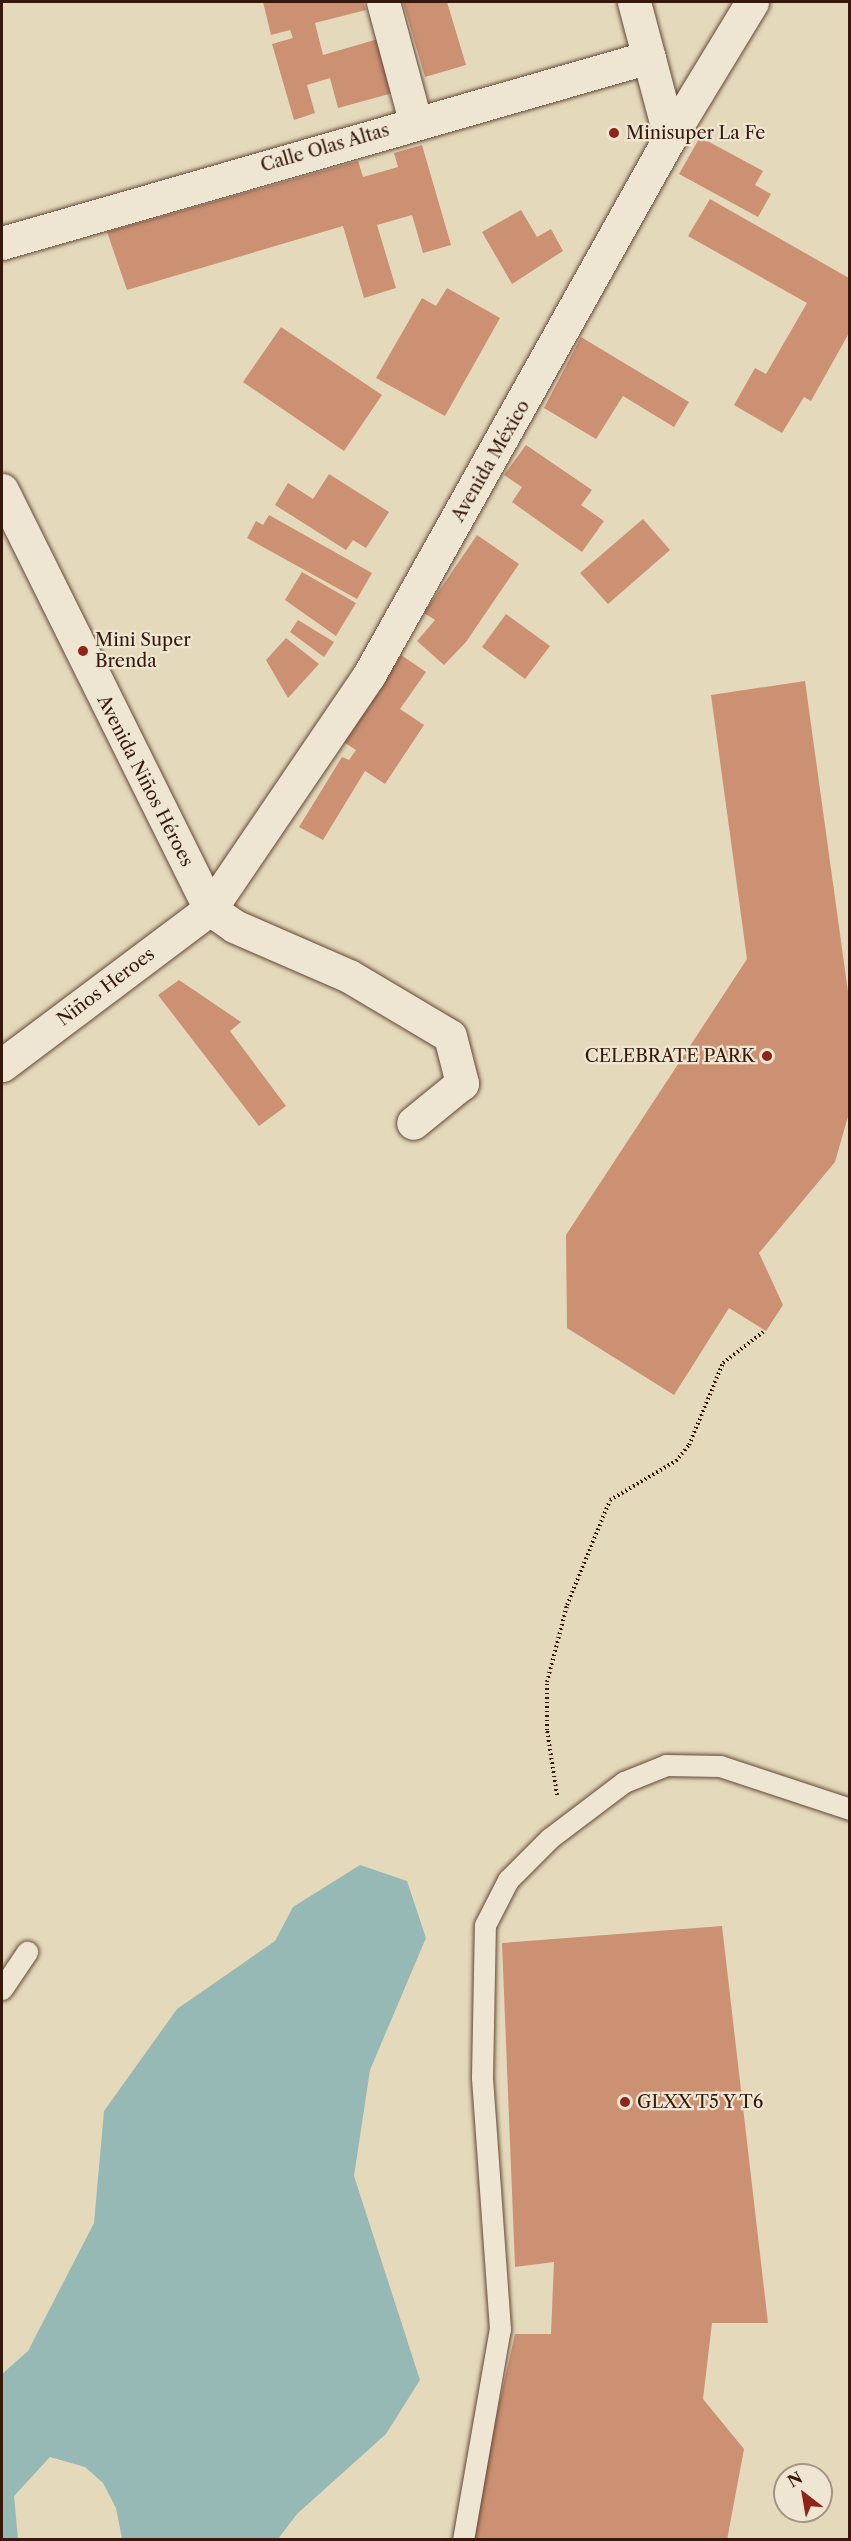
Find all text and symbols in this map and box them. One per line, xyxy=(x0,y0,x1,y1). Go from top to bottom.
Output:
street label: Calle Olas Altas xyxy=(258,119,392,177)
place label: Minisuper La Fe xyxy=(626,122,766,144)
marker: Minisuper La Fe xyxy=(607,126,621,140)
street label: Avenida México xyxy=(447,396,535,526)
place label: Mini Super Brenda xyxy=(95,630,191,672)
marker: Mini Super Brenda xyxy=(76,644,90,658)
street label: Avenida Niños Héroes xyxy=(92,691,198,871)
street label: Niños Heroes xyxy=(53,943,159,1031)
place label: CELEBRATE PARK xyxy=(585,1045,755,1067)
marker: CELEBRATE PARK xyxy=(760,1049,774,1063)
place label: GLXX T5 Y T6 xyxy=(637,2091,766,2113)
marker: GLXX T5 Y T6 xyxy=(618,2095,632,2109)
north arrow xyxy=(773,2463,833,2523)
text: N xyxy=(784,2467,806,2491)

